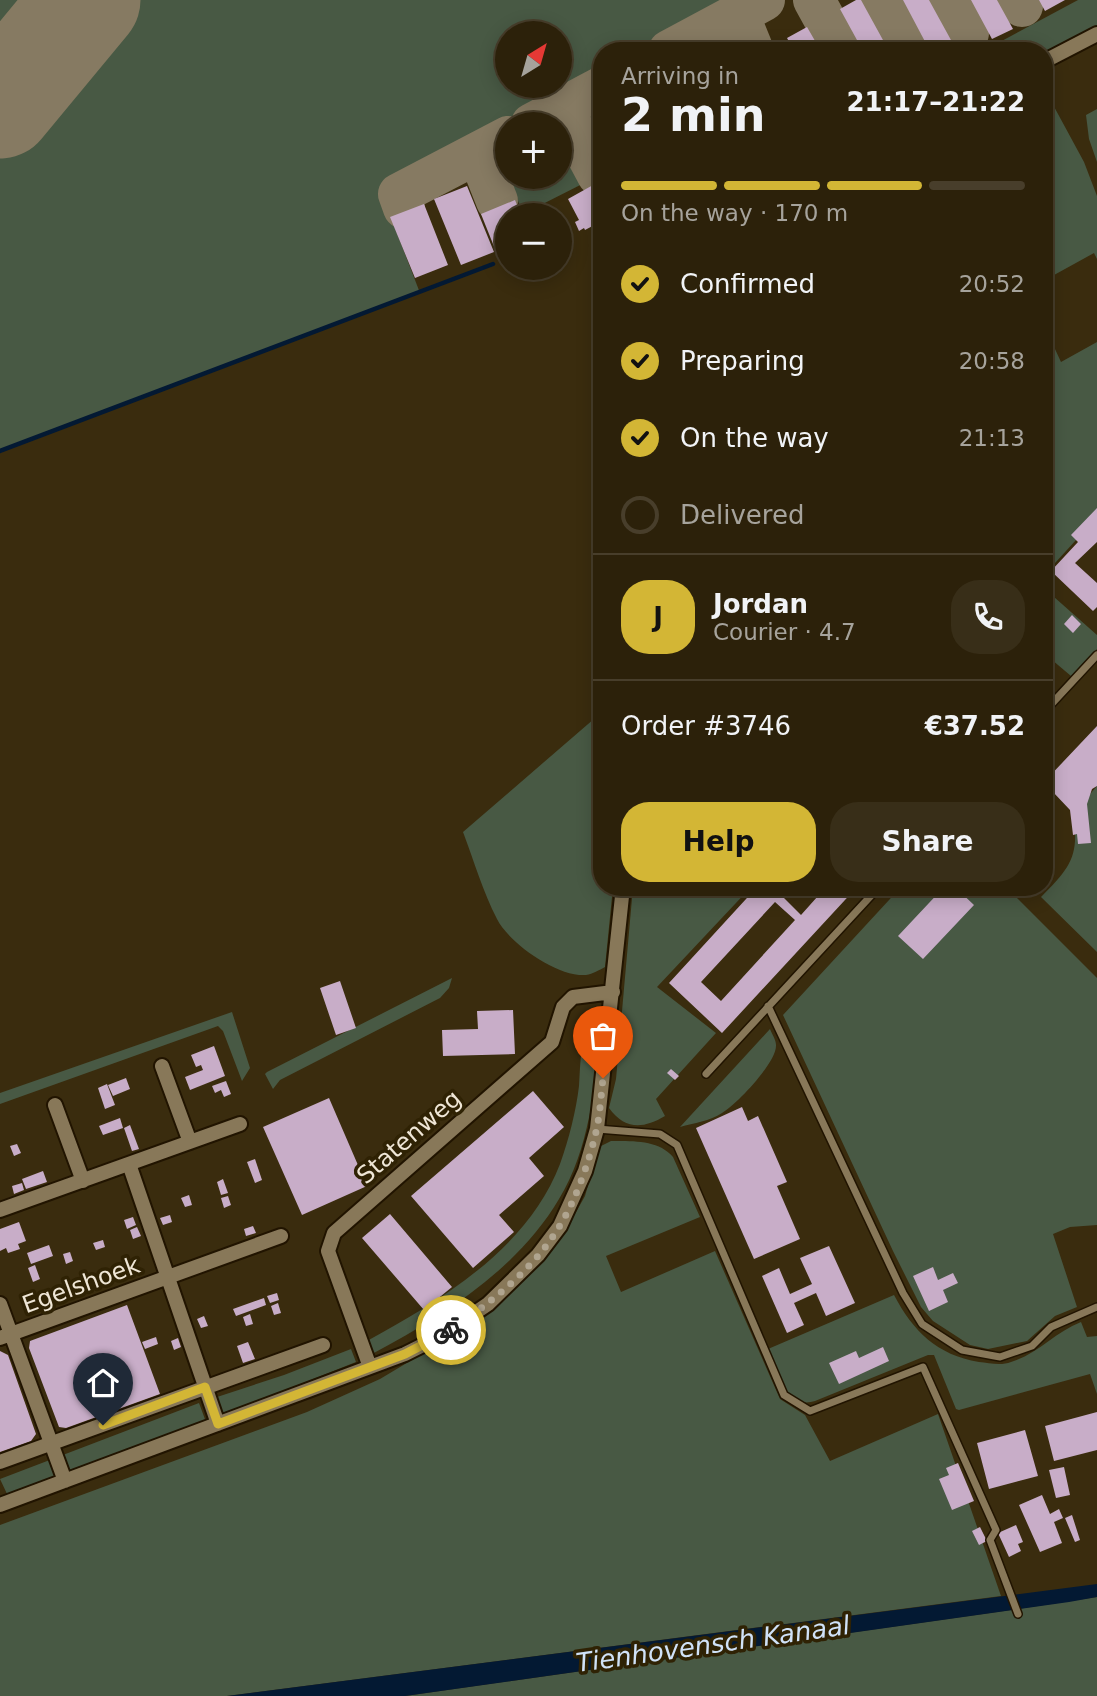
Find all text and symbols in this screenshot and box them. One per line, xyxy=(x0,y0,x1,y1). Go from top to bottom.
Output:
north arrow xyxy=(495,21,572,98)
map controls xyxy=(495,21,572,280)
text: Arriving in xyxy=(621,63,739,89)
text: 21:17–21:22 xyxy=(846,87,1025,117)
text: 2 min xyxy=(621,88,765,142)
button: + xyxy=(495,112,572,189)
text: On the way · 170 m xyxy=(621,200,848,226)
button: − xyxy=(495,203,572,280)
icon: check xyxy=(621,265,659,303)
text: Confirmed xyxy=(680,269,815,299)
text: 20:52 xyxy=(959,271,1025,297)
icon: check xyxy=(621,342,659,380)
text: Preparing xyxy=(680,346,805,376)
text: 20:58 xyxy=(959,348,1025,374)
icon: check xyxy=(621,419,659,457)
text: On the way xyxy=(680,423,829,453)
text: 21:13 xyxy=(959,425,1025,451)
text: Delivered xyxy=(680,500,804,530)
button: phone xyxy=(951,580,1025,654)
text: Jordan xyxy=(713,589,808,619)
text: J xyxy=(653,602,663,632)
text: Courier · 4.7 xyxy=(713,619,856,645)
text: Order #3746 xyxy=(621,711,791,741)
text: €37.52 xyxy=(925,711,1025,741)
button: Help xyxy=(621,802,816,882)
button: Share xyxy=(830,802,1025,882)
pin xyxy=(573,1006,633,1078)
icon: bag xyxy=(584,1017,622,1055)
street label: Statenweg xyxy=(351,1084,467,1190)
street label: Egelshoek xyxy=(18,1251,144,1319)
courier xyxy=(416,1295,486,1365)
icon: bike xyxy=(432,1311,470,1349)
pin xyxy=(73,1353,133,1425)
icon: home xyxy=(84,1364,122,1402)
water label: Tienhovensch Kanaal xyxy=(574,1610,853,1678)

